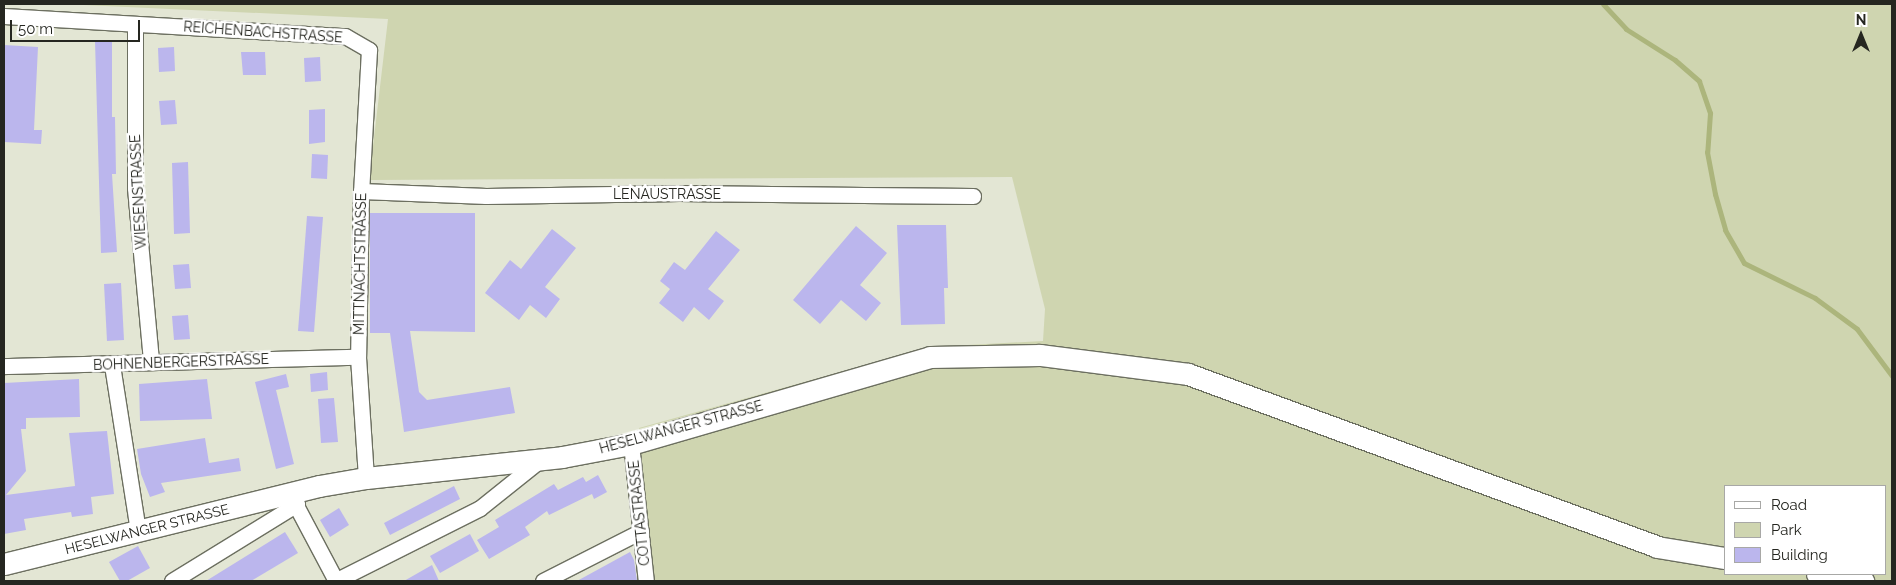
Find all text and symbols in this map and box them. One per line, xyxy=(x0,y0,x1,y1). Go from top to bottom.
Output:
scale bar xyxy=(12,10,142,42)
north arrow xyxy=(1836,10,1886,60)
text: N xyxy=(1856,12,1866,28)
street label: REICHENBACHSTRASSE xyxy=(183,18,343,46)
text: 50 m xyxy=(18,20,53,38)
street label: WIESENSTRASSE xyxy=(127,134,149,250)
street label: LENAUSTRASSE xyxy=(613,186,721,202)
street label: MITTNACHTSTRASSE xyxy=(350,193,370,335)
street label: BOHNENBERGERSTRASSE xyxy=(93,351,269,373)
street label: HESELWANGER STRASSE xyxy=(597,397,765,457)
street label: COTTASTRASSE xyxy=(625,459,653,567)
legend xyxy=(1724,485,1886,575)
text: Road xyxy=(1771,496,1807,514)
street label: HESELWANGER STRASSE xyxy=(63,500,231,558)
text: Park xyxy=(1771,521,1802,539)
text: Building xyxy=(1771,546,1828,564)

